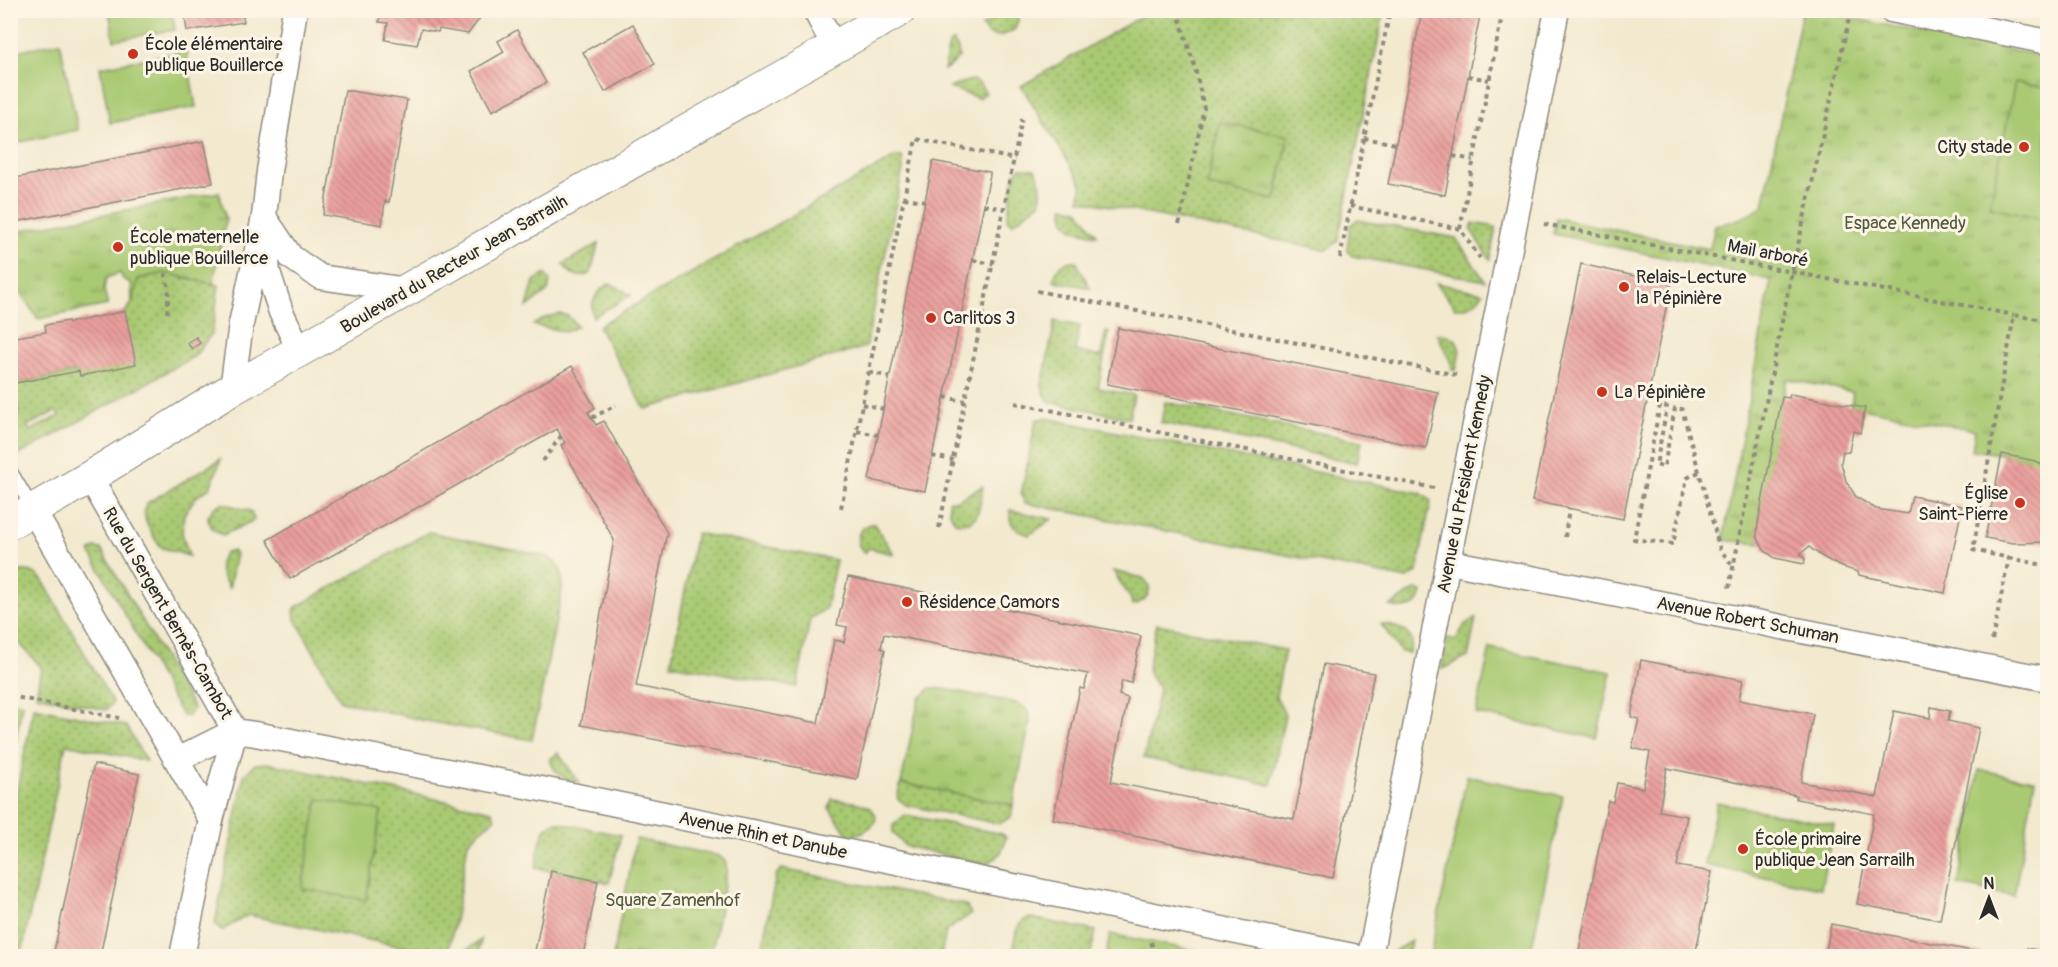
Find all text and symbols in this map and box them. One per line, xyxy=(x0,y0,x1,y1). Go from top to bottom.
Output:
place label: École élémentaire publique Bouillerce xyxy=(145,33,283,77)
marker: École élémentaire publique Bouillerce xyxy=(126,47,140,61)
place label: City stade xyxy=(1937,136,2012,159)
marker: City stade xyxy=(2017,140,2031,154)
street label: Boulevard du Recteur Jean Sarrailh xyxy=(337,190,572,339)
park label: Espace Kennedy xyxy=(1844,212,1966,235)
place label: École maternelle publique Bouillerce xyxy=(130,226,268,270)
street label: Mail arboré xyxy=(1725,234,1810,273)
marker: École maternelle publique Bouillerce xyxy=(111,240,125,254)
place label: Relais-Lecture la Pépinière xyxy=(1636,266,1746,310)
marker: Relais-Lecture la Pépinière xyxy=(1617,280,1631,294)
place label: Carlitos 3 xyxy=(943,307,1015,330)
marker: Carlitos 3 xyxy=(924,311,938,325)
street label: Avenue du Président Kennedy xyxy=(1432,373,1497,595)
place label: La Pépinière xyxy=(1614,381,1706,404)
marker: La Pépinière xyxy=(1595,385,1609,399)
place label: Église Saint-Pierre xyxy=(1918,482,2008,526)
marker: Église Saint-Pierre xyxy=(2013,496,2027,510)
street label: Rue du Sergent Bernès-Cambot xyxy=(97,503,238,724)
place label: Résidence Camors xyxy=(919,591,1059,614)
street label: Avenue Robert Schuman xyxy=(1655,592,1841,649)
marker: Résidence Camors xyxy=(900,595,914,609)
street label: Avenue Rhin et Danube xyxy=(677,806,849,865)
place label: École primaire publique Jean Sarrailh xyxy=(1755,828,1915,872)
marker: École primaire publique Jean Sarrailh xyxy=(1736,842,1750,856)
north arrow xyxy=(1959,868,2019,928)
text: N xyxy=(1984,874,1995,894)
park label: Square Zamenhof xyxy=(605,889,742,912)

